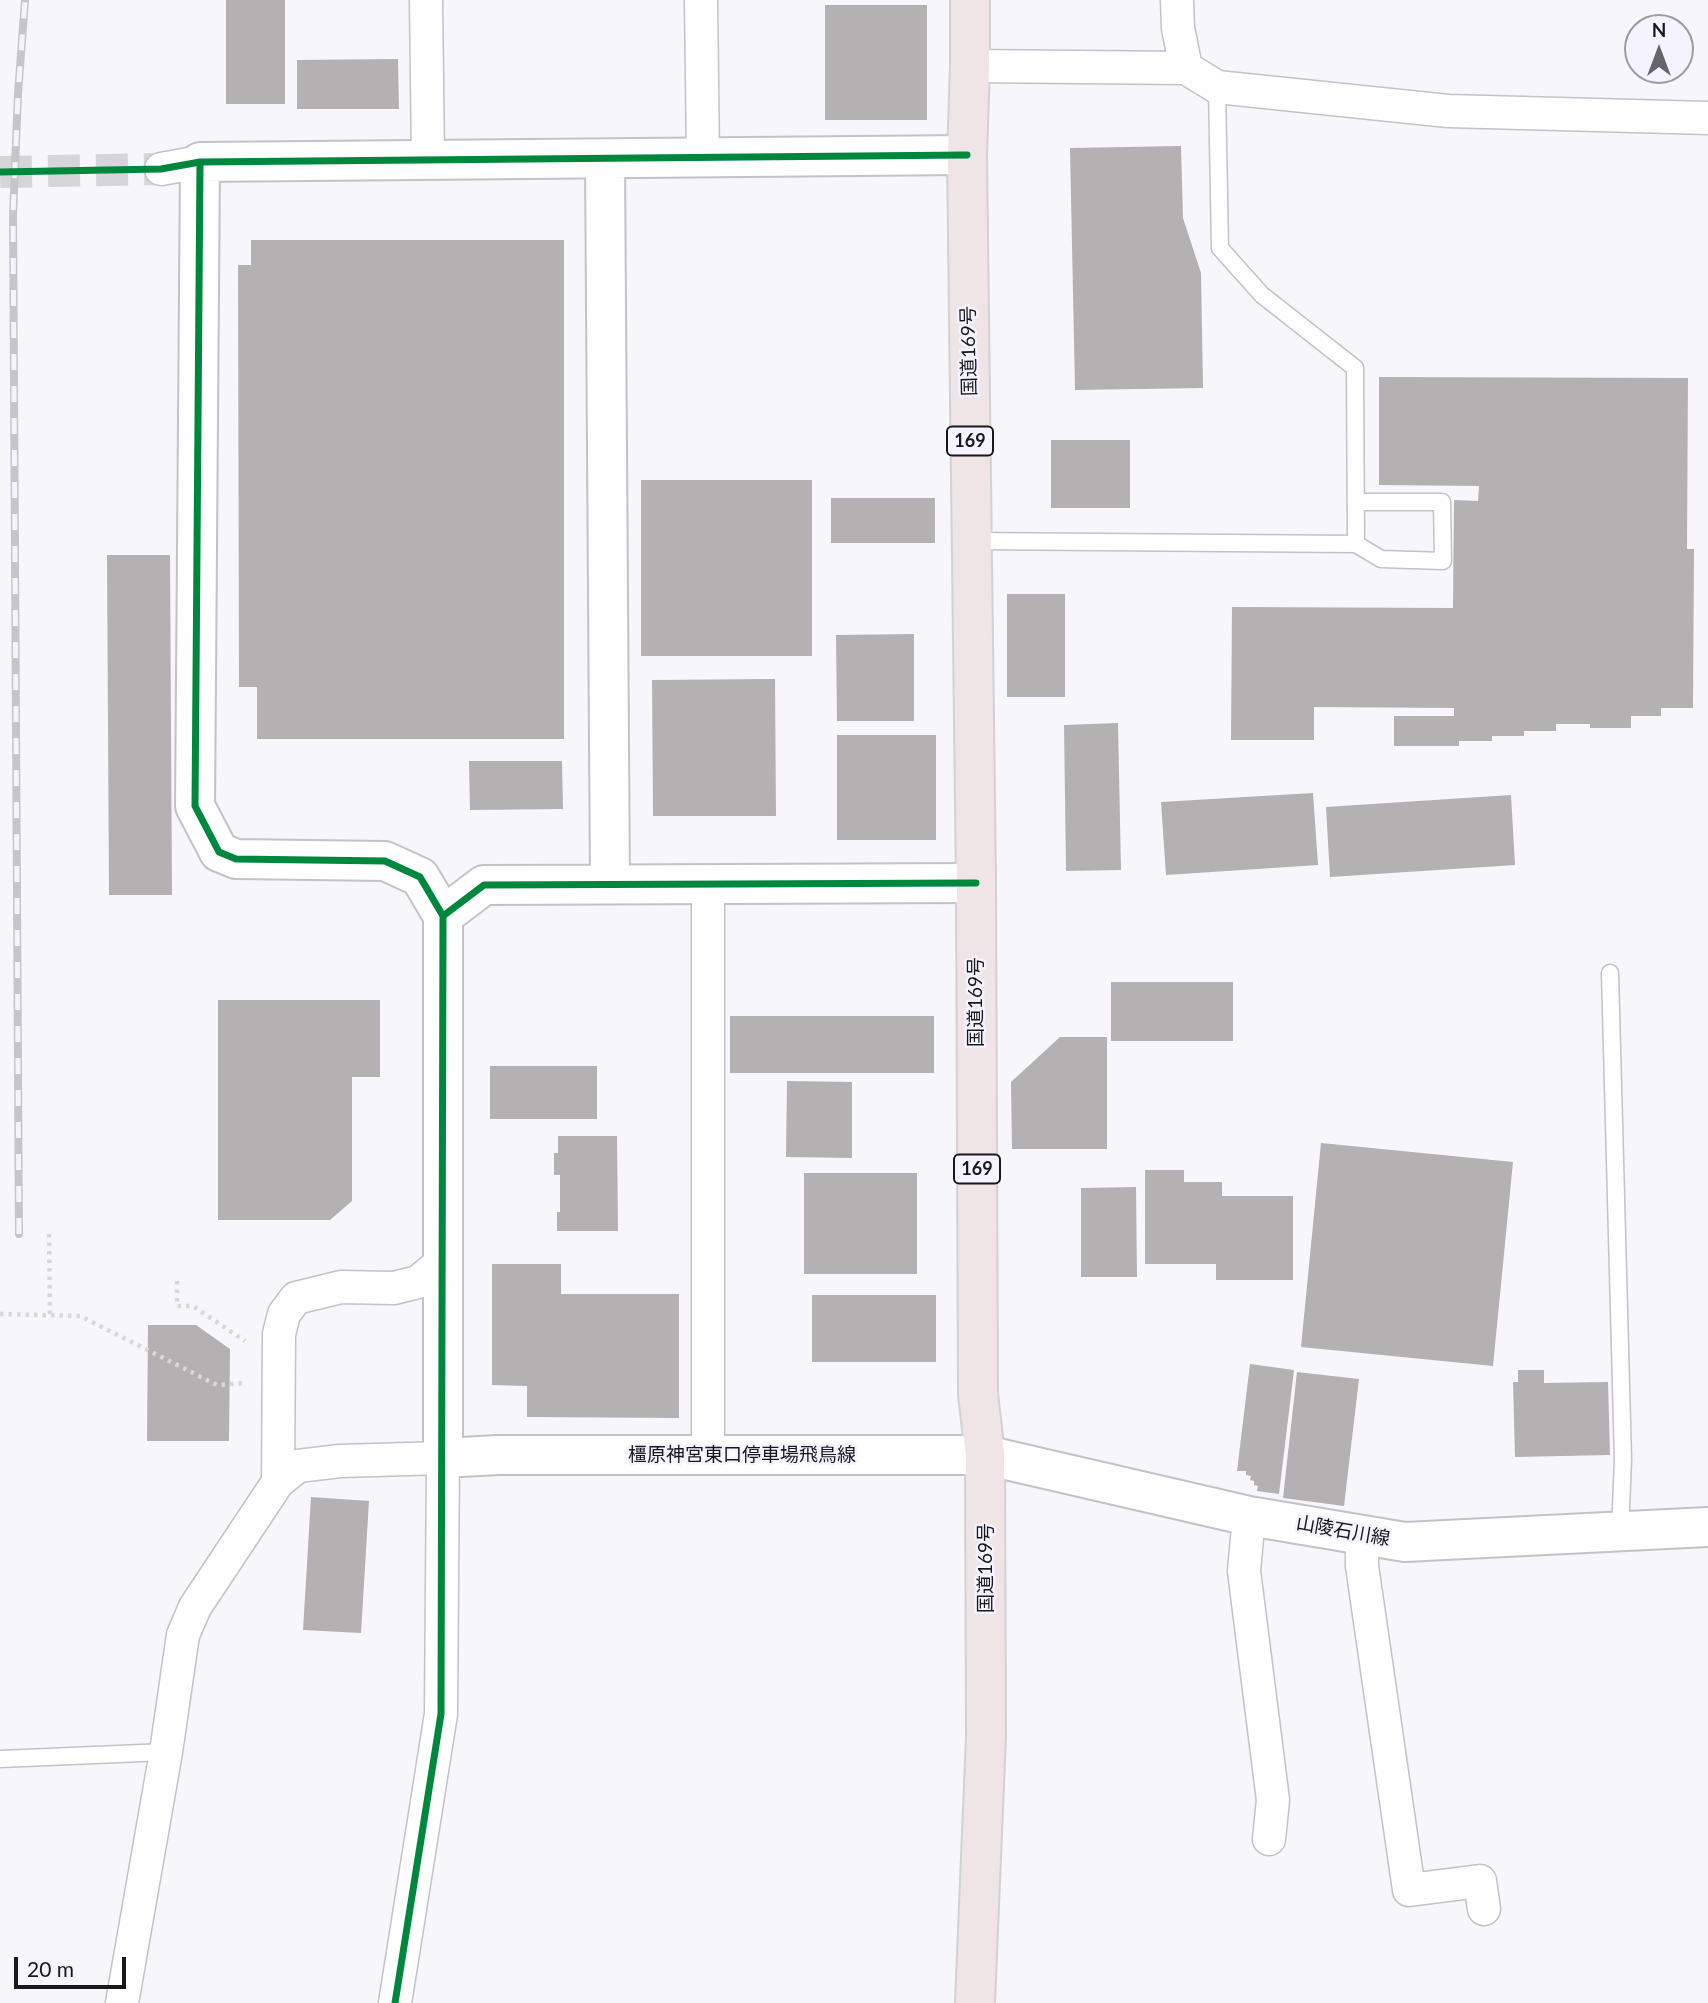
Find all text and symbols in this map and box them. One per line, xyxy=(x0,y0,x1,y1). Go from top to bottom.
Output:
north arrow xyxy=(1624,14,1694,84)
text: N xyxy=(1652,18,1666,41)
street label: 国道169号 xyxy=(957,306,981,396)
road number: 169 xyxy=(947,426,993,456)
street label: 国道169号 xyxy=(965,957,987,1047)
road number: 169 xyxy=(954,1154,1000,1184)
street label: 橿原神宮東口停車場飛鳥線 xyxy=(628,1444,856,1466)
street label: 山陵石川線 xyxy=(1294,1512,1392,1550)
street label: 国道169号 xyxy=(975,1523,997,1613)
scale bar xyxy=(18,1944,130,1988)
text: 20 m xyxy=(27,1956,74,1981)

